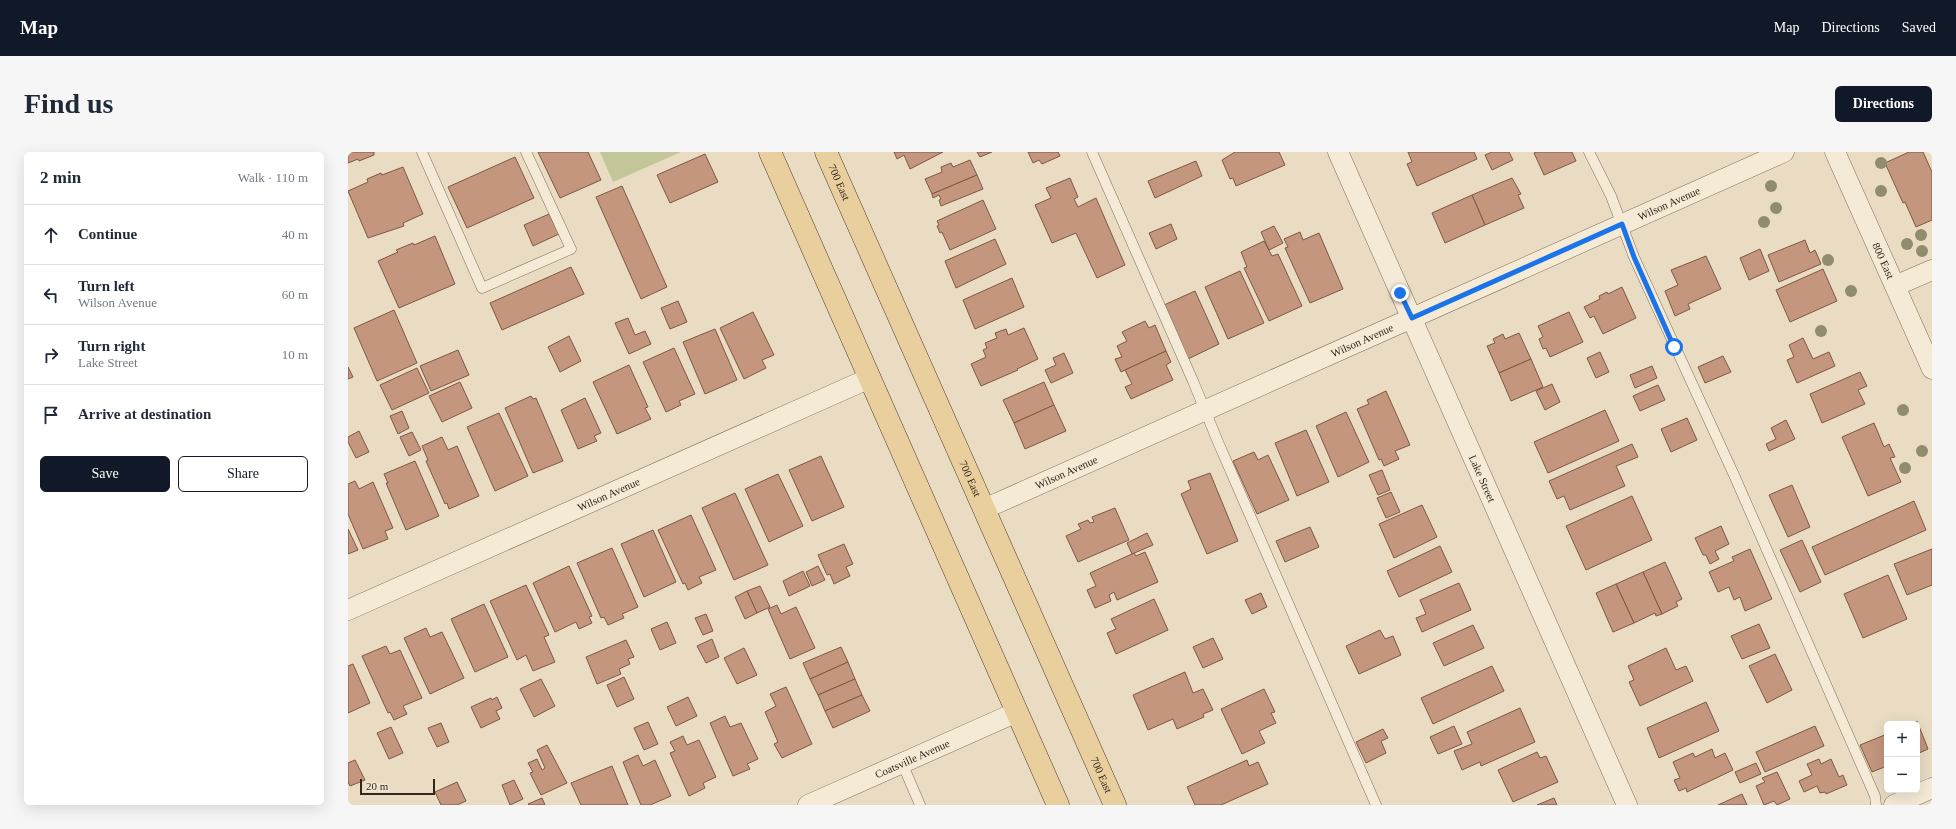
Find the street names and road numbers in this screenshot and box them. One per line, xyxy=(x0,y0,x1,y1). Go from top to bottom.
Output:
street label: 700 East xyxy=(826,162,853,202)
street label: Wilson Avenue xyxy=(1636,184,1702,222)
street label: 800 East xyxy=(1870,241,1897,281)
street label: Wilson Avenue xyxy=(1329,321,1395,359)
street label: Wilson Avenue xyxy=(1033,453,1099,491)
street label: Lake Street xyxy=(1467,453,1498,504)
street label: 700 East xyxy=(957,459,984,498)
street label: Wilson Avenue xyxy=(575,475,642,513)
street label: Coatsville Avenue xyxy=(873,737,951,780)
street label: 700 East xyxy=(1088,755,1115,795)

